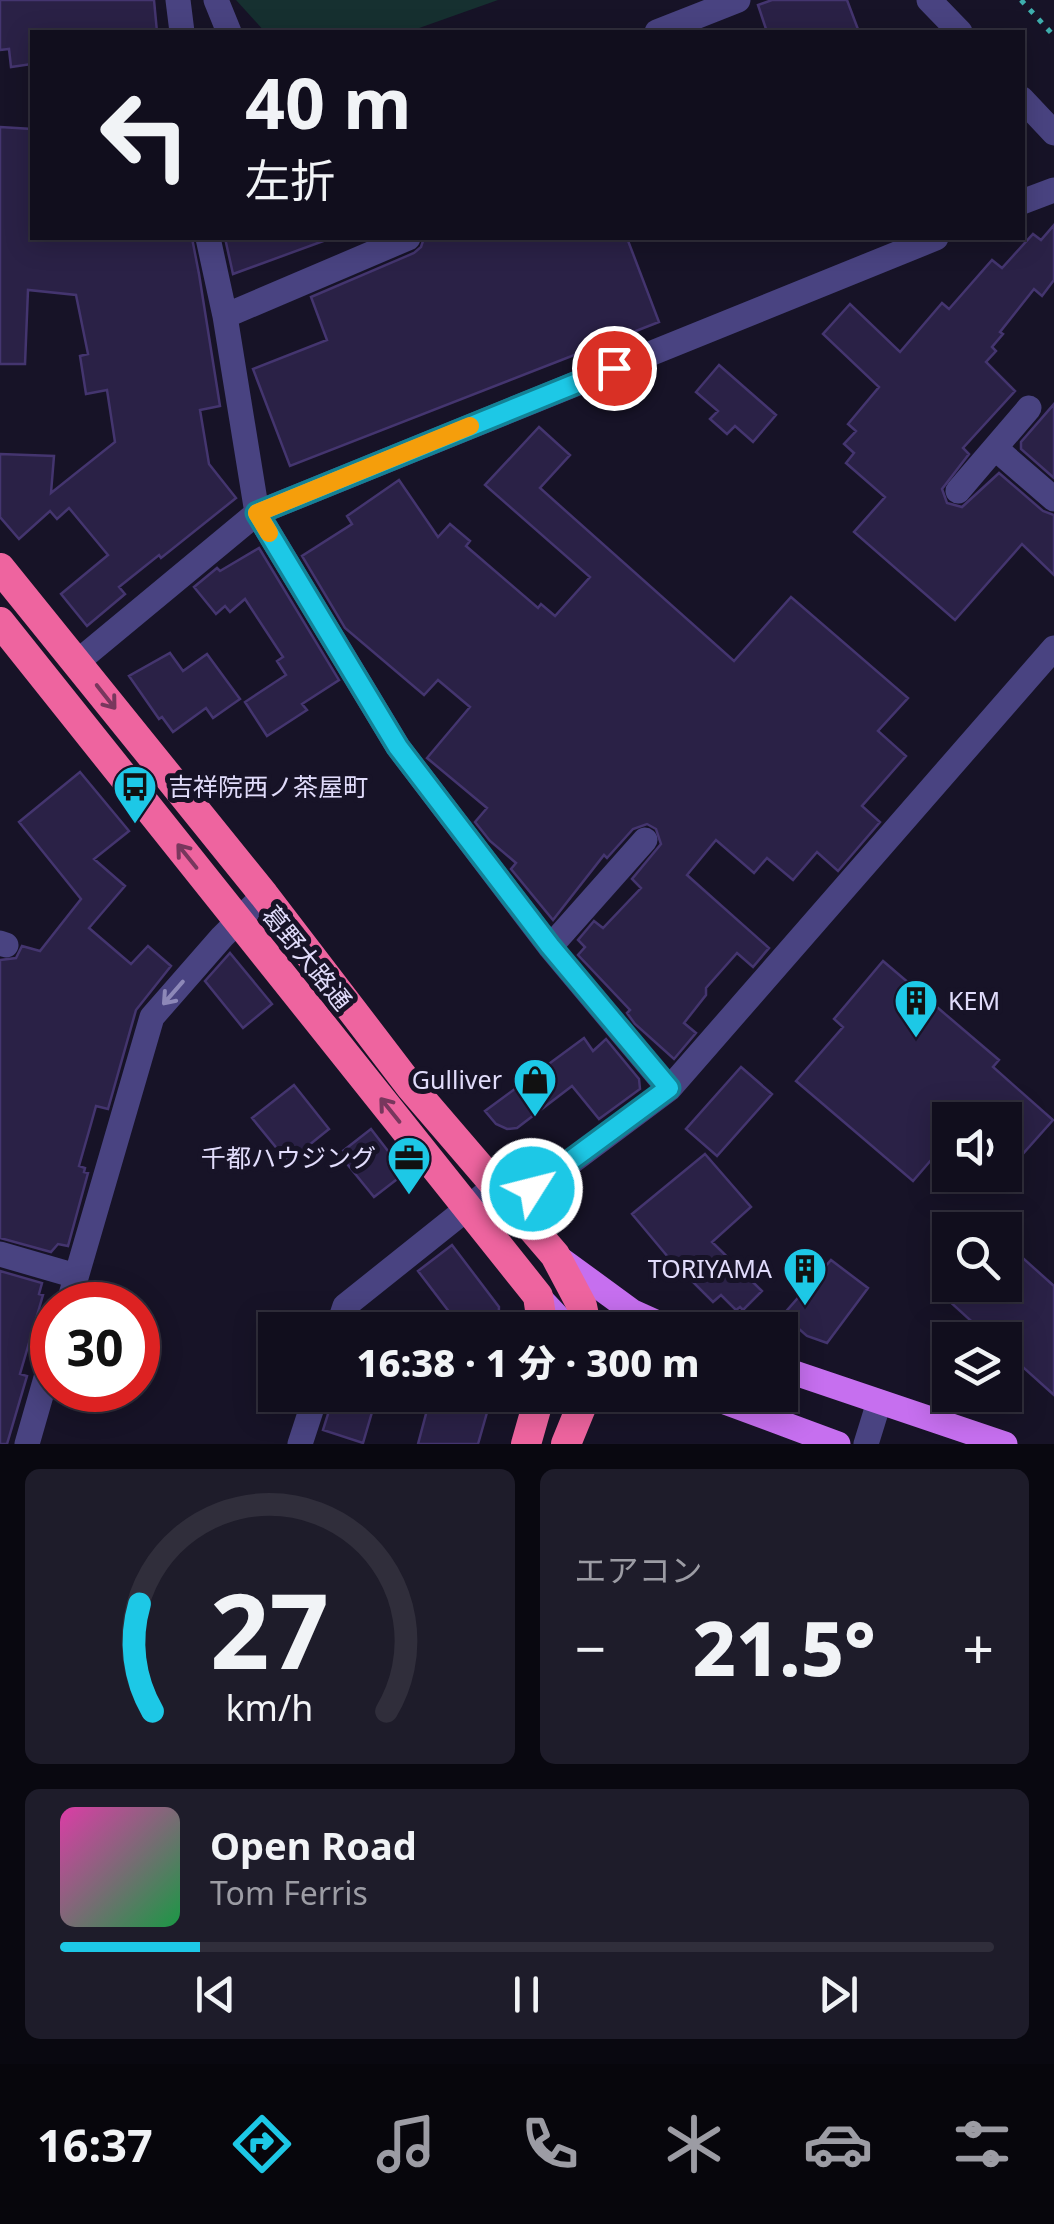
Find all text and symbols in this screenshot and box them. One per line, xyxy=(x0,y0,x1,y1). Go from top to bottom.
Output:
text: 40 m xyxy=(245,54,412,150)
icon: left xyxy=(80,70,210,200)
text: 左折 xyxy=(245,149,335,210)
pin xyxy=(572,326,657,411)
icon: arrive xyxy=(587,341,642,396)
one-way arrow xyxy=(95,684,117,710)
bus stop icon: 吉祥院西ノ茶屋町 xyxy=(112,764,158,825)
place label: 吉祥院西ノ茶屋町 xyxy=(168,769,368,803)
one-way arrow xyxy=(177,843,198,870)
street label: 葛野大路通 xyxy=(255,898,360,1017)
building icon: KEM xyxy=(893,978,939,1039)
one-way arrow xyxy=(163,979,185,1005)
place label: KEM xyxy=(948,983,1000,1017)
shop icon: Gulliver xyxy=(512,1057,558,1118)
place label: Gulliver xyxy=(412,1062,502,1096)
one-way arrow xyxy=(380,1097,401,1124)
map controls xyxy=(932,1102,1022,1412)
button: sound xyxy=(932,1102,1022,1192)
office icon: 千都ハウジング xyxy=(386,1135,432,1196)
position arrow xyxy=(480,1137,584,1241)
place label: 千都ハウジング xyxy=(201,1140,376,1174)
button: search xyxy=(932,1212,1022,1302)
building icon: TORIYAMA xyxy=(782,1246,828,1307)
place label: TORIYAMA xyxy=(648,1251,772,1285)
speed limit sign: 30 xyxy=(30,1282,160,1412)
button: layers xyxy=(932,1322,1022,1412)
text: 16:38 · 1 分 · 300 m xyxy=(357,1336,699,1388)
text: エアコン xyxy=(575,1548,703,1591)
text: 27 xyxy=(210,1558,329,1699)
text: 21.5° xyxy=(693,1596,876,1698)
text: − xyxy=(575,1610,606,1685)
text: + xyxy=(963,1610,994,1685)
text: km/h xyxy=(226,1683,314,1731)
text: Open Road xyxy=(210,1819,417,1871)
text: Tom Ferris xyxy=(210,1871,368,1914)
icon: previous xyxy=(188,1967,243,2022)
icon: pause xyxy=(499,1967,554,2022)
icon: next xyxy=(811,1967,866,2022)
icon: directions xyxy=(227,2109,297,2179)
icon: music xyxy=(371,2109,441,2179)
icon: phone xyxy=(515,2109,585,2179)
icon: climate xyxy=(659,2109,729,2179)
icon: car xyxy=(803,2109,873,2179)
icon: filters xyxy=(947,2109,1017,2179)
text: 16:37 xyxy=(37,2114,153,2175)

